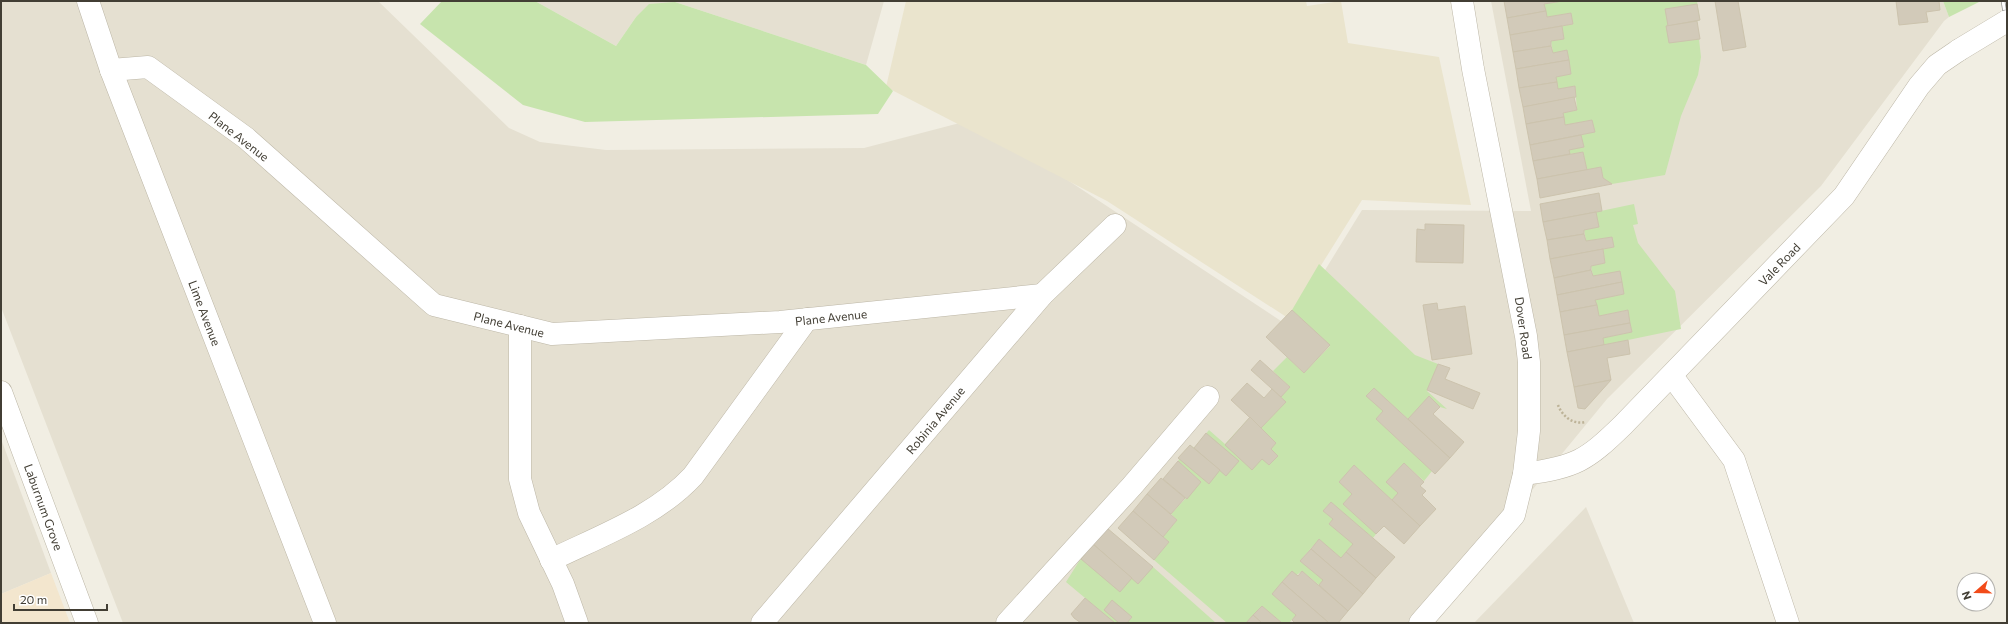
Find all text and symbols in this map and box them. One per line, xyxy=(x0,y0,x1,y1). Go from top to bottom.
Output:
street label: Plane Avenue xyxy=(206,108,272,164)
street label: Vale Road xyxy=(1755,240,1803,288)
street label: Lime Avenue xyxy=(186,278,224,348)
street label: Dover Road xyxy=(1513,296,1535,360)
street label: Plane Avenue xyxy=(794,306,868,328)
street label: Plane Avenue xyxy=(472,308,546,340)
street label: Robinia Avenue xyxy=(903,384,967,456)
street label: Laburnum Grove xyxy=(22,462,66,552)
north arrow xyxy=(1956,572,1996,612)
scale bar xyxy=(14,586,107,612)
text: N xyxy=(1959,589,1974,602)
text: 20 m xyxy=(20,592,47,606)

